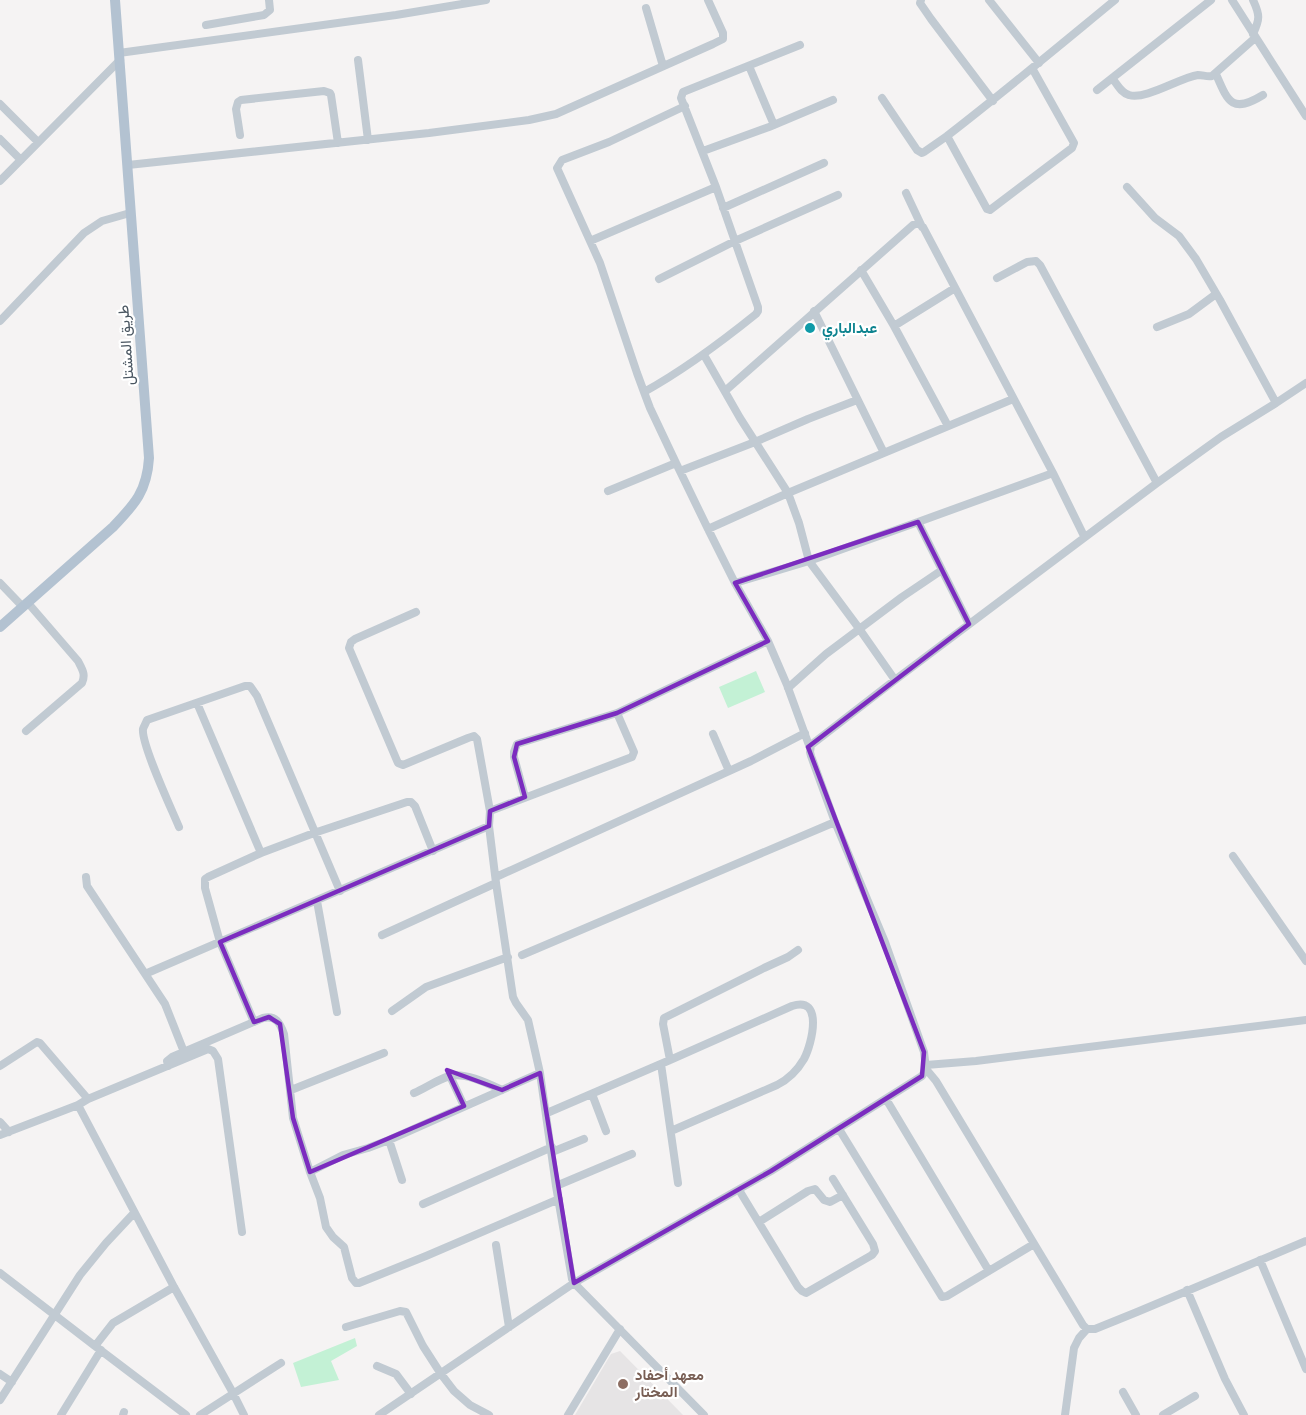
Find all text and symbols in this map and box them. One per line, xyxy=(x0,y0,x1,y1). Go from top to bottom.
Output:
street label: طريق المشتل xyxy=(113,304,139,386)
place label: عبدالباري xyxy=(822,318,877,341)
marker: عبدالباري xyxy=(803,321,817,335)
place label: معهد أحفاد المختار xyxy=(634,1365,704,1402)
marker: معهد أحفاد المختار xyxy=(616,1377,630,1391)

